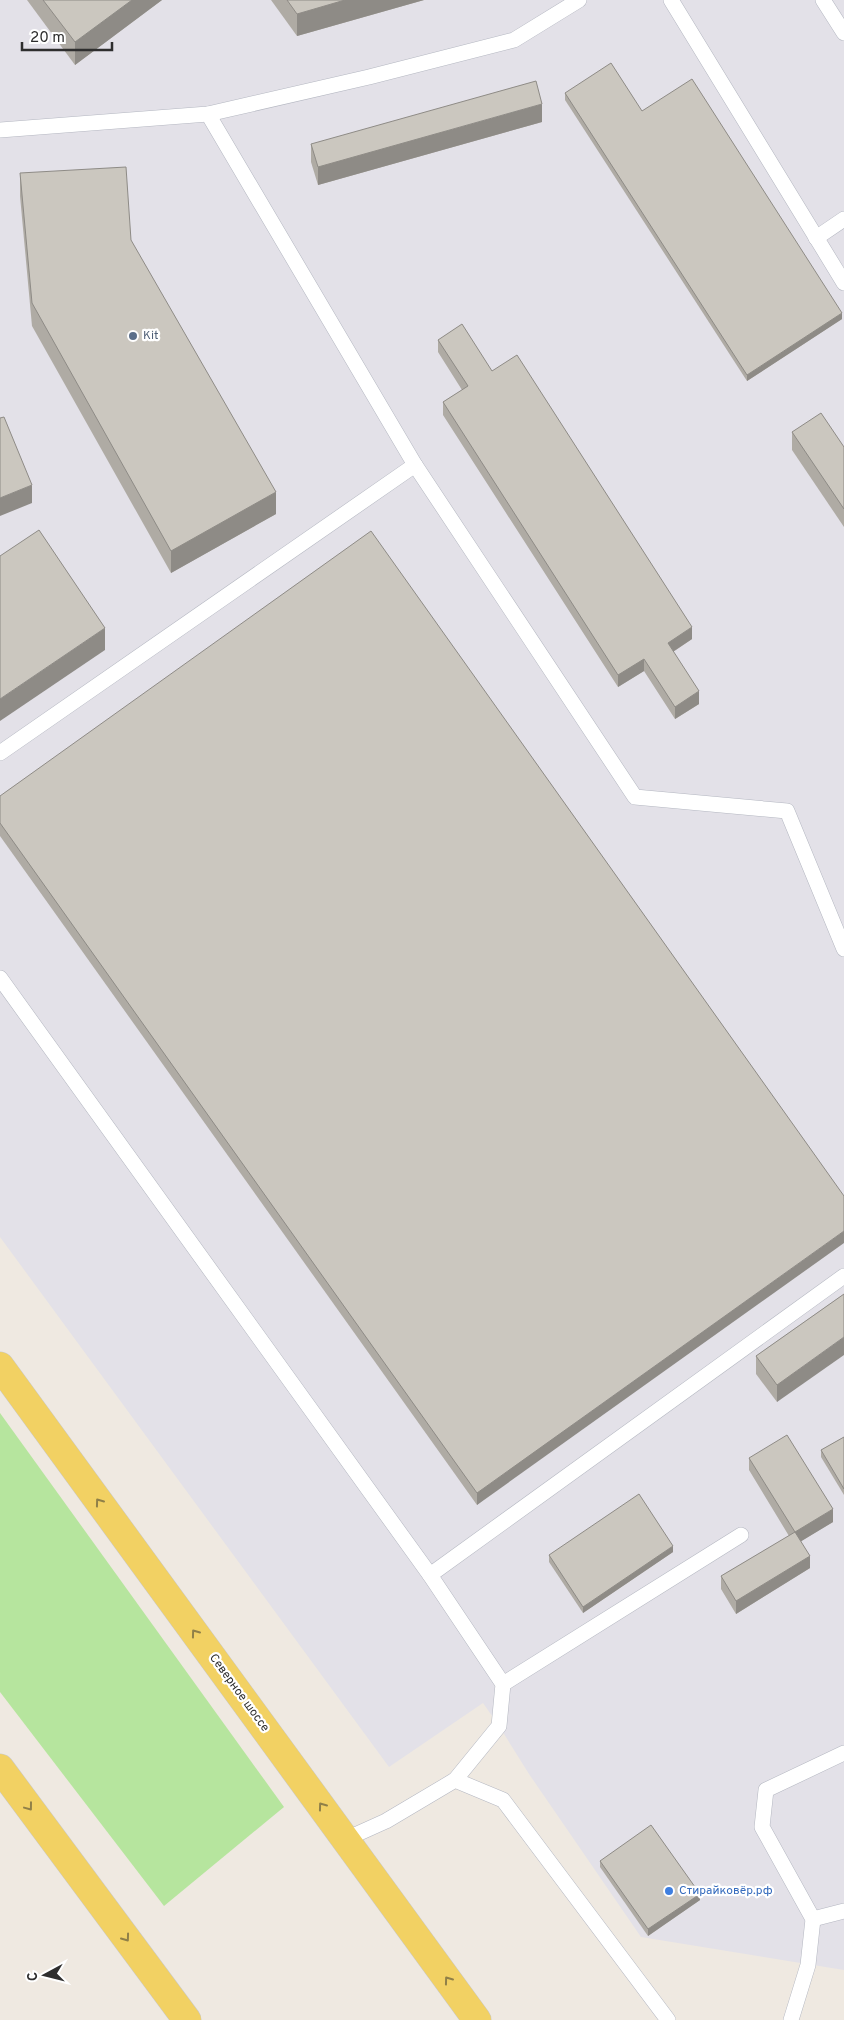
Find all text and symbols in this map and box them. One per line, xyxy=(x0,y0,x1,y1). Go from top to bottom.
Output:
scale bar xyxy=(22,20,112,52)
text: 20 m xyxy=(30,29,65,48)
place label: Kit xyxy=(143,328,159,344)
marker: Kit xyxy=(127,330,139,342)
one-way arrow xyxy=(96,1498,105,1508)
one-way arrow xyxy=(192,1629,201,1639)
street label: Северное шоссе xyxy=(205,1651,273,1735)
one-way arrow xyxy=(23,1801,32,1811)
one-way arrow xyxy=(320,1803,328,1812)
place label: Стирайковёр.рф xyxy=(679,1883,773,1899)
marker: Стирайковёр.рф xyxy=(663,1885,675,1897)
one-way arrow xyxy=(120,1932,129,1942)
north arrow xyxy=(20,1950,70,2000)
text: С xyxy=(25,1971,43,1982)
one-way arrow xyxy=(445,1977,454,1986)

